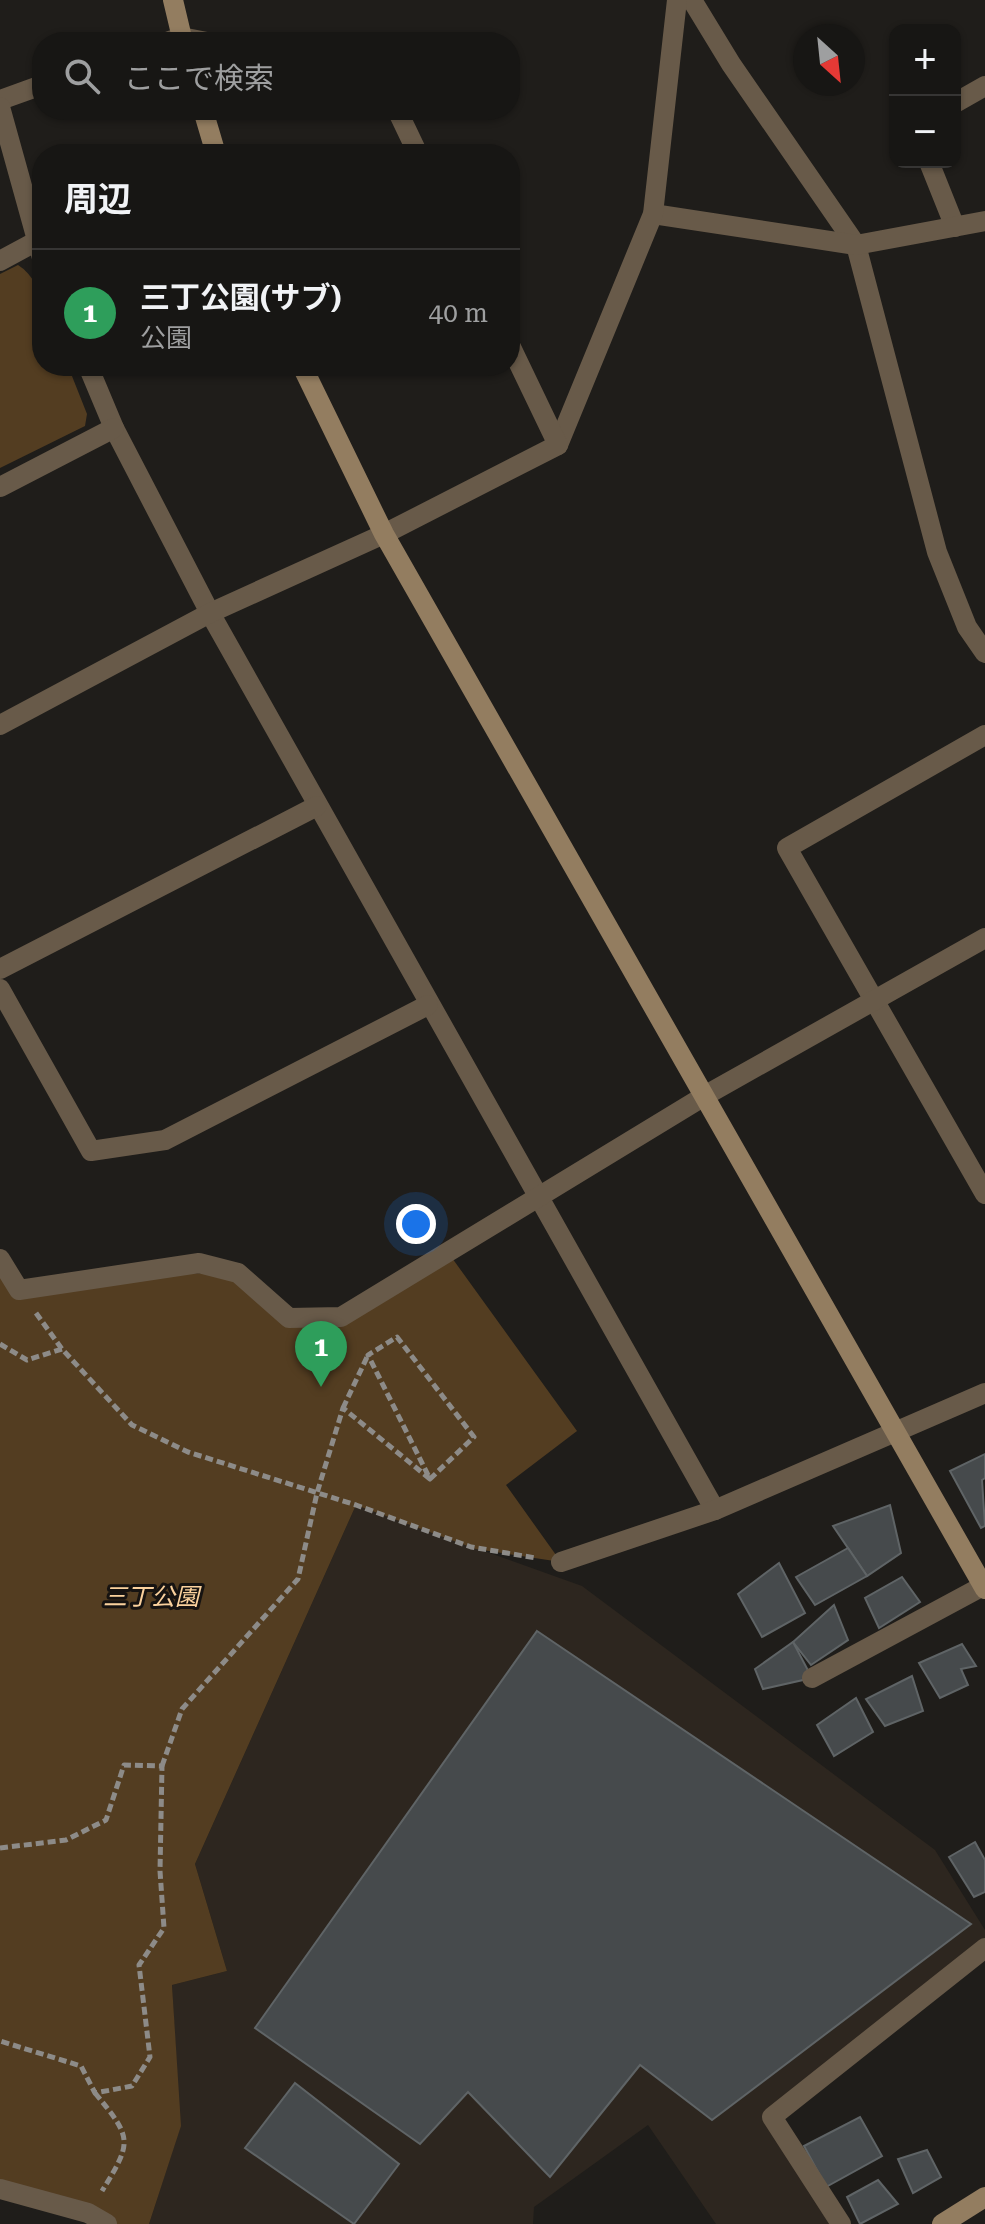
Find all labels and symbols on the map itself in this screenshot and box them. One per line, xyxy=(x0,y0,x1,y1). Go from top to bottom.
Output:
north arrow xyxy=(793,24,865,96)
your location xyxy=(396,1204,436,1244)
pin: 1 xyxy=(295,1321,347,1387)
park label: 三丁公園 xyxy=(103,1583,202,1611)

